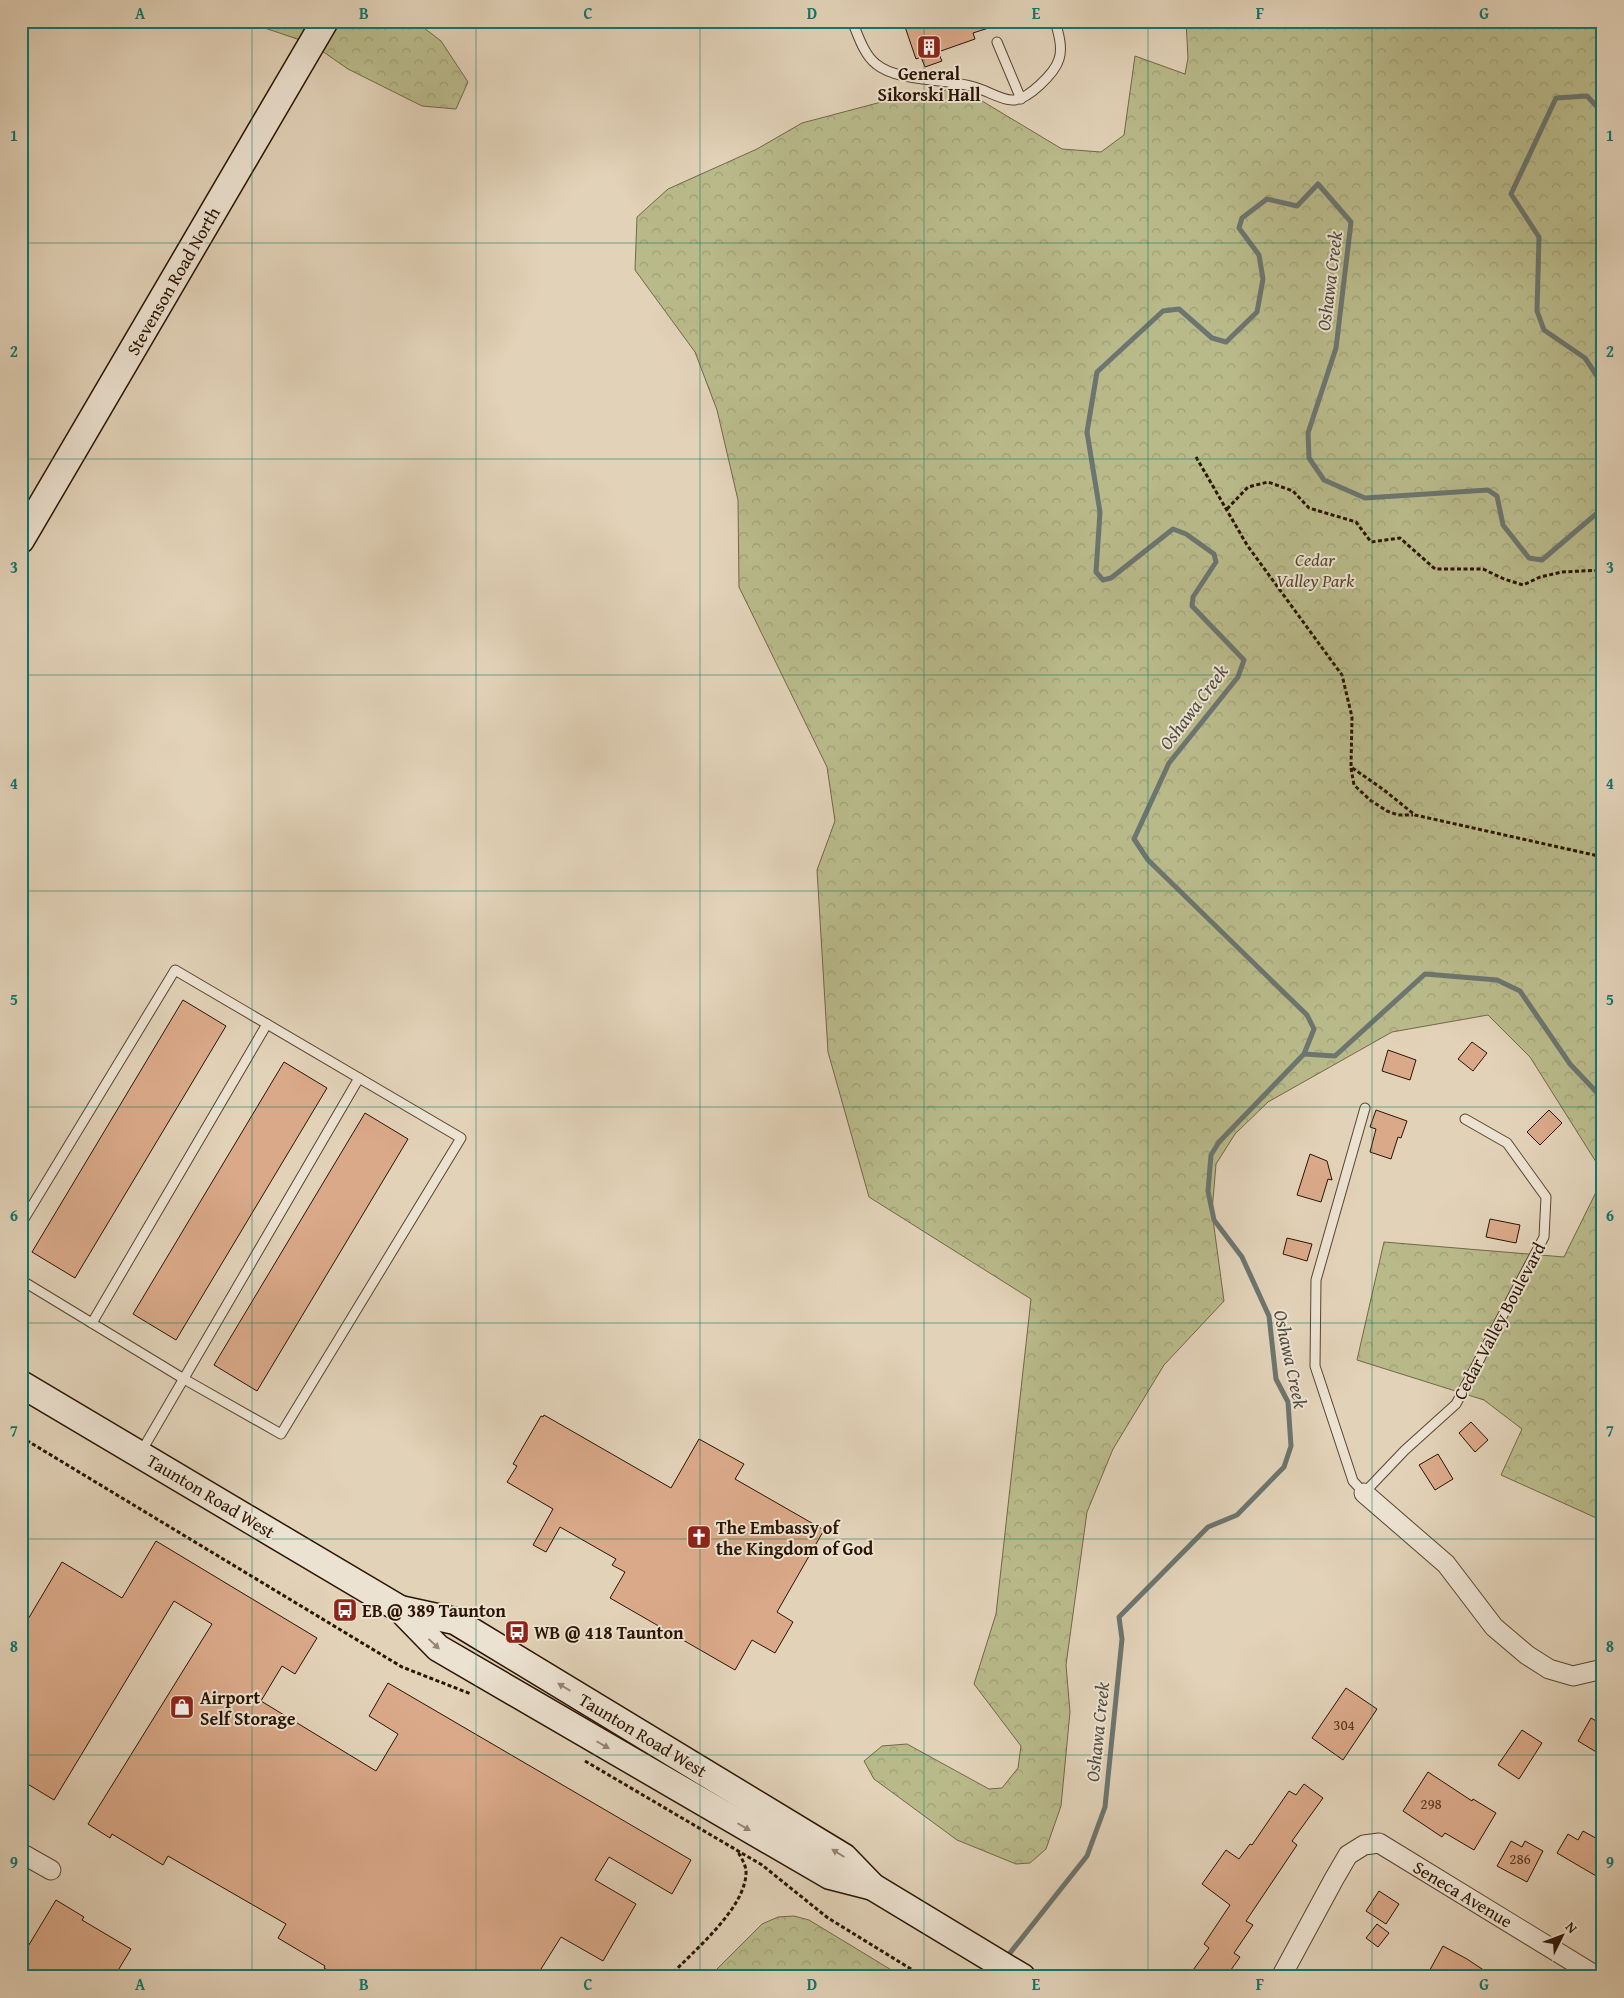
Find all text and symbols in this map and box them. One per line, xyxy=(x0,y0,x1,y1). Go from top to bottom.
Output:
text: A xyxy=(135,1,146,25)
text: B xyxy=(359,1,369,25)
text: C xyxy=(583,1,593,25)
text: D xyxy=(807,1,817,25)
text: E xyxy=(1032,1,1041,25)
text: F xyxy=(1256,1,1264,25)
text: G xyxy=(1479,1,1489,25)
building icon: General Sikorski Hall xyxy=(916,34,942,60)
place label: General Sikorski Hall xyxy=(877,60,981,108)
text: 1 xyxy=(10,123,18,147)
text: 1 xyxy=(1606,123,1614,147)
street label: Stevenson Road North xyxy=(119,202,227,360)
water label: Oshawa Creek xyxy=(1309,229,1349,332)
text: 2 xyxy=(10,339,18,363)
text: 2 xyxy=(1606,339,1614,363)
park label: Cedar Valley Park xyxy=(1276,546,1355,594)
text: 3 xyxy=(10,555,18,579)
text: 3 xyxy=(1606,555,1614,579)
water label: Oshawa Creek xyxy=(1152,658,1235,755)
text: 4 xyxy=(10,771,18,795)
text: 4 xyxy=(1606,771,1614,795)
text: 5 xyxy=(10,987,18,1011)
text: 5 xyxy=(1606,987,1614,1011)
text: 6 xyxy=(10,1203,18,1227)
text: 6 xyxy=(1606,1203,1614,1227)
street label: Cedar Valley Boulevard xyxy=(1446,1237,1552,1405)
water label: Oshawa Creek xyxy=(1267,1307,1315,1411)
text: 7 xyxy=(10,1418,18,1442)
text: 7 xyxy=(1606,1418,1614,1442)
street label: Taunton Road West xyxy=(142,1447,281,1545)
place label: The Embassy of the Kingdom of God xyxy=(716,1514,874,1562)
church icon: The Embassy of the Kingdom of God xyxy=(686,1524,712,1550)
bus stop icon: EB @ 389 Taunton xyxy=(332,1597,358,1623)
place label: EB @ 389 Taunton xyxy=(362,1597,506,1624)
bus stop icon: WB @ 418 Taunton xyxy=(504,1619,530,1645)
place label: WB @ 418 Taunton xyxy=(534,1619,684,1646)
text: 8 xyxy=(10,1634,18,1658)
text: 8 xyxy=(1606,1634,1614,1658)
one-way arrow xyxy=(427,1638,439,1650)
water label: Oshawa Creek xyxy=(1078,1680,1116,1783)
one-way arrow xyxy=(558,1683,571,1692)
place label: Airport Self Storage xyxy=(200,1684,296,1732)
street label: Taunton Road West xyxy=(574,1686,713,1784)
shop icon: Airport Self Storage xyxy=(169,1694,195,1720)
house number: 304 xyxy=(1333,1714,1355,1735)
one-way arrow xyxy=(596,1741,609,1750)
house number: 298 xyxy=(1420,1793,1442,1814)
one-way arrow xyxy=(737,1822,750,1831)
house number: 286 xyxy=(1509,1848,1531,1869)
one-way arrow xyxy=(831,1849,845,1858)
text: 9 xyxy=(10,1850,18,1874)
text: 9 xyxy=(1606,1850,1614,1874)
street label: Seneca Avenue xyxy=(1408,1854,1518,1934)
north arrow xyxy=(1536,1910,1586,1960)
text: N xyxy=(1561,1917,1583,1938)
text: A xyxy=(135,1972,146,1996)
text: B xyxy=(359,1972,369,1996)
text: C xyxy=(583,1972,593,1996)
text: D xyxy=(807,1972,817,1996)
text: E xyxy=(1032,1972,1041,1996)
text: F xyxy=(1256,1972,1264,1996)
text: G xyxy=(1479,1972,1489,1996)

